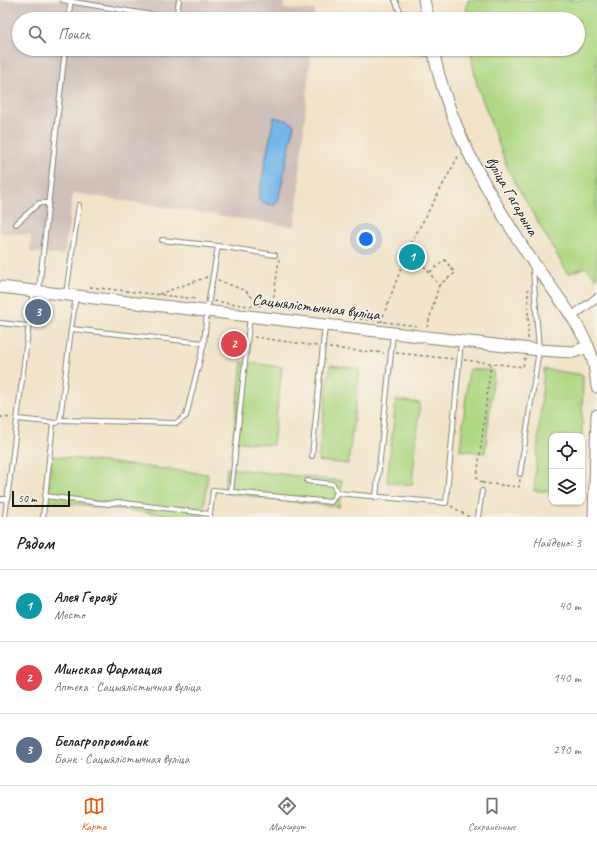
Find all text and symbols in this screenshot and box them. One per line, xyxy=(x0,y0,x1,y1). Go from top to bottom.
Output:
search box xyxy=(12,12,585,56)
icon: search xyxy=(26,23,48,45)
text: Поиск xyxy=(58,25,90,44)
street label: вуліца Гагарына xyxy=(481,153,543,240)
your location xyxy=(356,229,376,249)
pin: 1 xyxy=(399,242,425,272)
street label: Сацыялістычная вуліца xyxy=(251,289,382,325)
pin: 3 xyxy=(25,297,51,327)
pin: 2 xyxy=(221,329,247,359)
map controls xyxy=(549,433,585,505)
button: locate xyxy=(549,433,585,469)
button: layers xyxy=(549,469,585,505)
scale bar xyxy=(12,489,70,508)
text: 50 m xyxy=(18,491,37,505)
text: Рядом xyxy=(16,533,54,554)
text: Найдено: 3 xyxy=(533,535,581,551)
text: Алея Герояў xyxy=(54,588,116,607)
text: 1 xyxy=(26,598,32,614)
text: 40 m xyxy=(559,598,581,614)
text: Место xyxy=(54,607,85,623)
text: Минская Фармация xyxy=(54,660,161,679)
text: 2 xyxy=(26,670,32,686)
text: 140 m xyxy=(553,670,581,686)
text: Аптека · Сацыялістычная вуліца xyxy=(54,679,201,695)
text: Белагропромбанк xyxy=(54,732,148,751)
text: 3 xyxy=(26,742,32,758)
text: 290 m xyxy=(553,742,581,758)
text: Банк · Сацыялістычная вуліца xyxy=(54,751,189,767)
tab: Карта xyxy=(81,795,106,833)
tab: Маршрут xyxy=(269,795,305,833)
tab: Сохранённые xyxy=(468,795,516,833)

